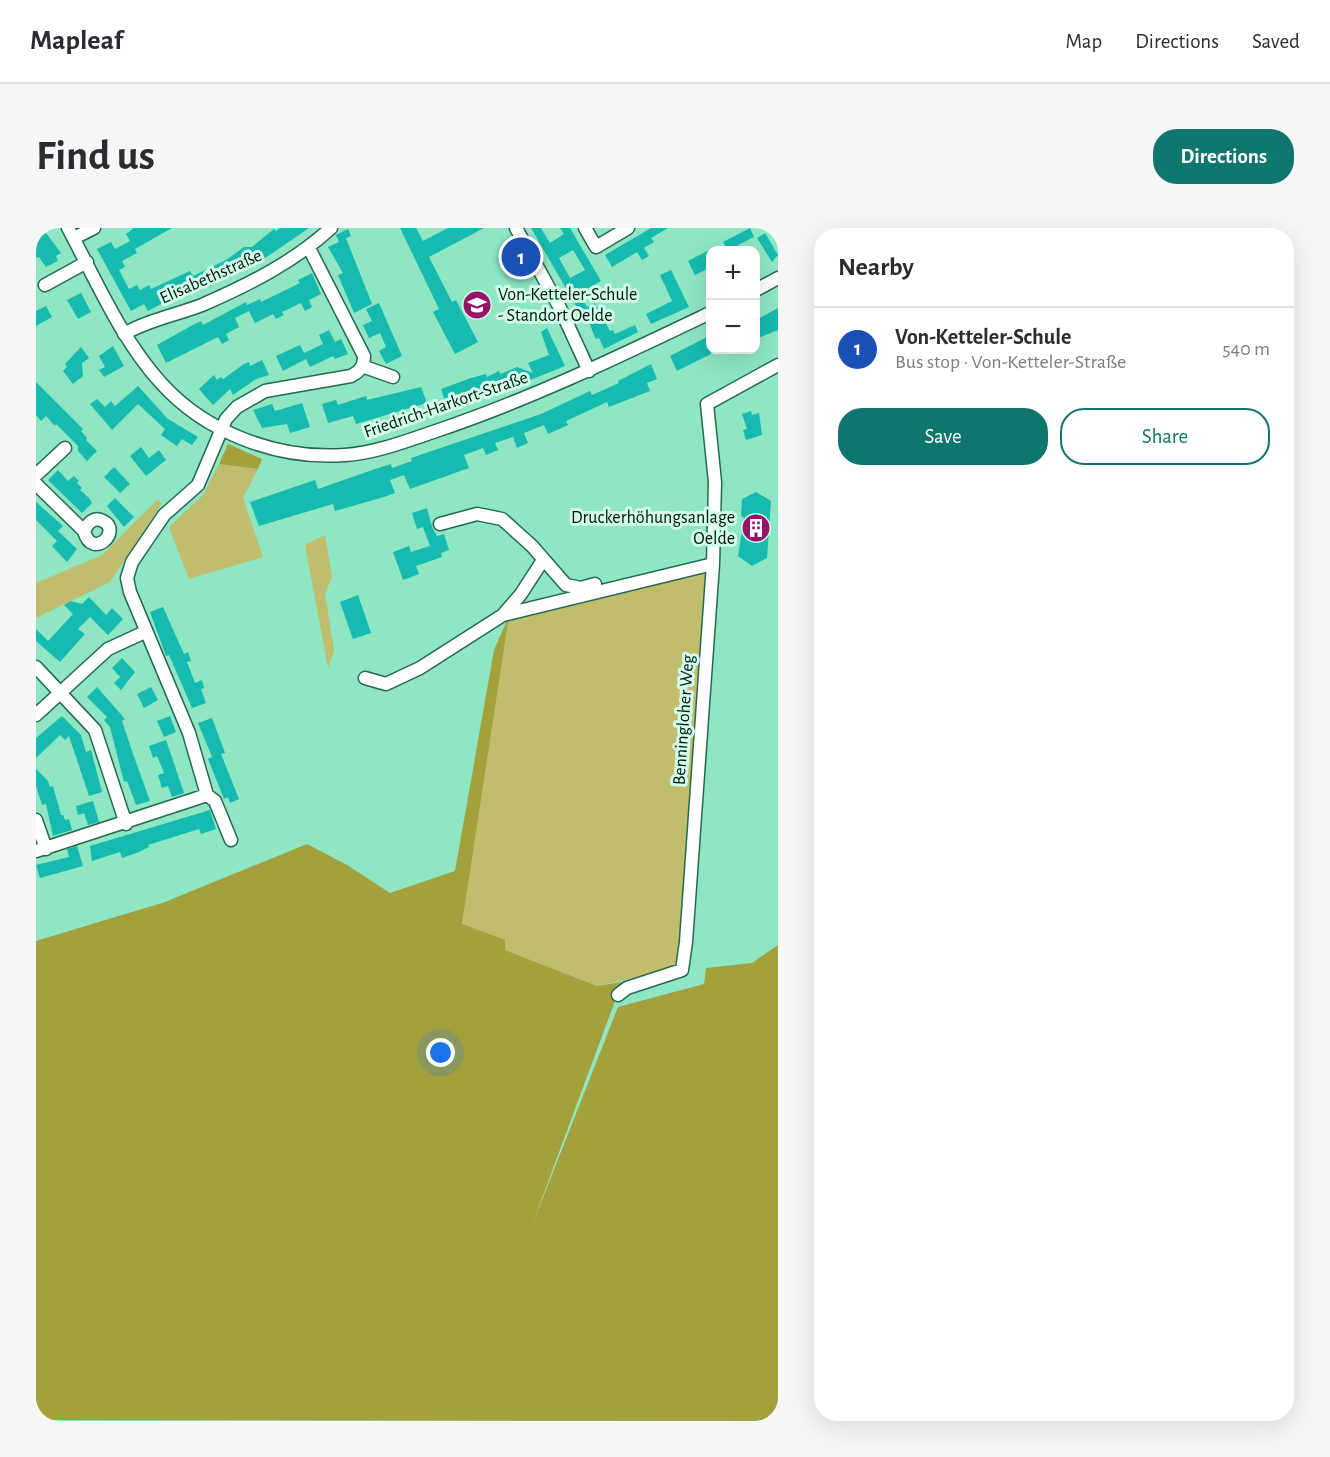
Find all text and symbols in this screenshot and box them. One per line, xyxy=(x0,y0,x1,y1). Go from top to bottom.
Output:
text: Mapleaf xyxy=(30,27,123,55)
text: Map xyxy=(1066,31,1102,52)
text: Directions xyxy=(1135,31,1219,52)
text: Saved xyxy=(1252,31,1300,52)
button: Directions xyxy=(1153,129,1294,184)
text: Find us xyxy=(36,135,155,177)
pin: 1 xyxy=(502,234,540,279)
street label: Elisabethstraße xyxy=(157,246,265,308)
map controls xyxy=(706,246,760,354)
button: + xyxy=(706,246,760,300)
text: Nearby xyxy=(838,254,914,280)
place label: Von-Ketteler-Schule - Standort Oelde xyxy=(498,286,637,325)
school or university icon: Von-Ketteler-Schule - Standort Oelde xyxy=(461,289,493,321)
button: − xyxy=(706,300,760,354)
text: Von-Ketteler-Schule xyxy=(895,326,1071,348)
text: 1 xyxy=(854,339,861,359)
text: 540 m xyxy=(1222,339,1270,359)
text: Bus stop · Von-Ketteler-Straße xyxy=(895,352,1126,372)
street label: Friedrich-Harkort-Straße xyxy=(362,368,530,442)
button: Save xyxy=(838,408,1048,465)
button: Share xyxy=(1060,408,1270,465)
place label: Druckerhöhungsanlage Oelde xyxy=(571,509,735,548)
building icon: Druckerhöhungsanlage Oelde xyxy=(740,512,772,544)
street label: Benningloher Weg xyxy=(670,654,698,786)
your location xyxy=(426,1038,455,1067)

